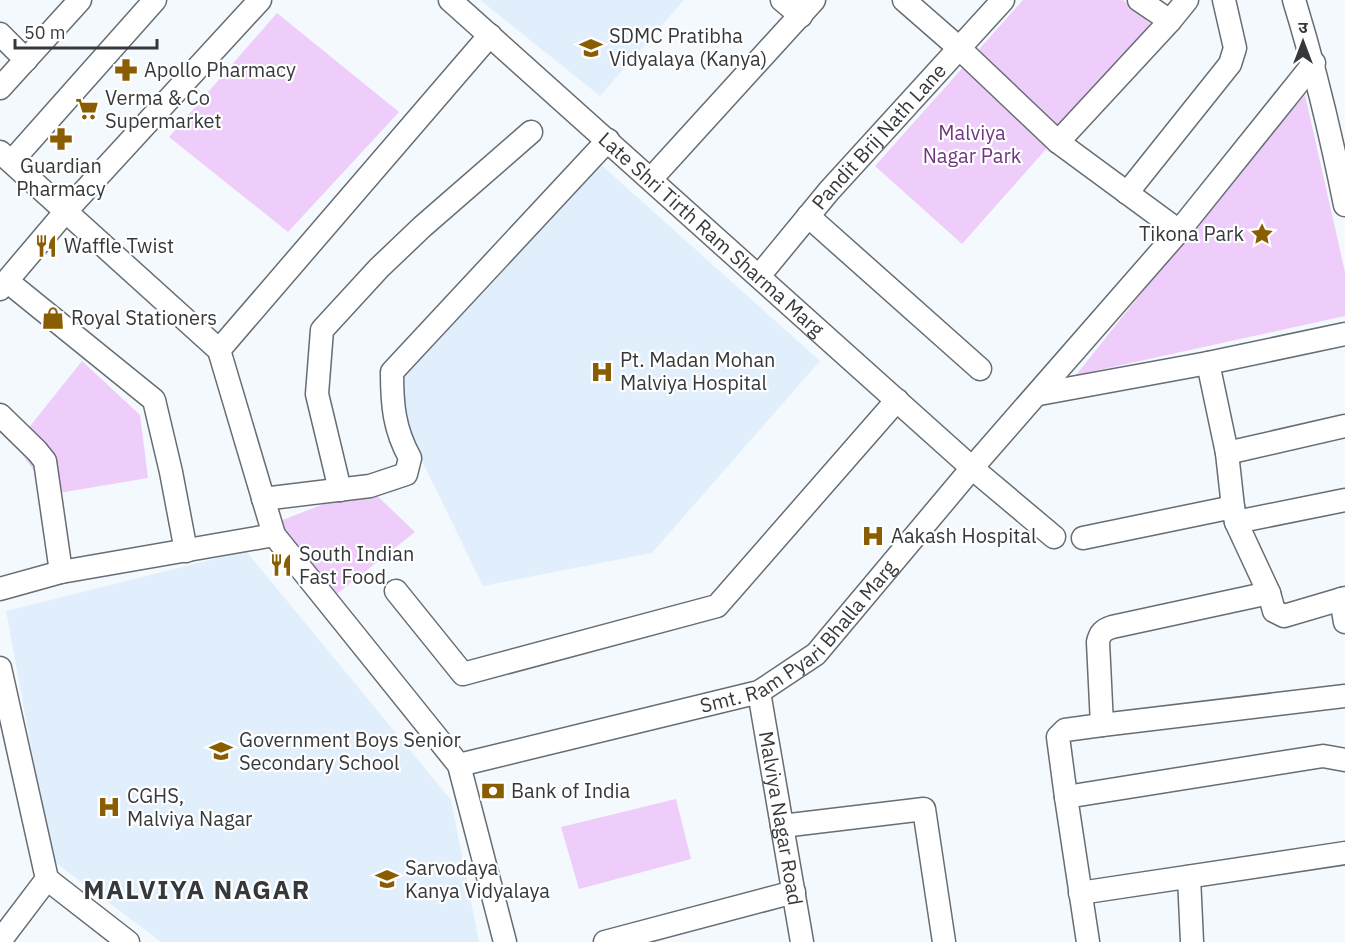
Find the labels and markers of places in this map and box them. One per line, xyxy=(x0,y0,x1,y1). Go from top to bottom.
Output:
place label: SDMC Pratibha Vidyalaya (Kanya) xyxy=(609,22,767,72)
school or university icon: SDMC Pratibha Vidyalaya (Kanya) xyxy=(578,35,604,61)
place label: Apollo Pharmacy xyxy=(144,56,296,83)
pharmacy icon: Apollo Pharmacy xyxy=(113,57,139,83)
place label: Verma & Co Supermarket xyxy=(105,84,222,134)
supermarket icon: Verma & Co Supermarket xyxy=(74,96,100,122)
pharmacy icon: Guardian Pharmacy xyxy=(48,126,74,152)
place label: Guardian Pharmacy xyxy=(16,152,106,202)
place label: Tikona Park xyxy=(1139,220,1244,247)
place icon: Tikona Park xyxy=(1249,221,1275,247)
place label: Waffle Twist xyxy=(64,232,174,259)
restaurant icon: Waffle Twist xyxy=(33,233,59,259)
place label: Royal Stationers xyxy=(71,304,217,331)
shop icon: Royal Stationers xyxy=(40,305,66,331)
place label: Pt. Madan Mohan Malviya Hospital xyxy=(620,346,775,396)
hospital icon: Pt. Madan Mohan Malviya Hospital xyxy=(589,359,615,385)
place label: Aakash Hospital xyxy=(891,522,1036,549)
hospital icon: Aakash Hospital xyxy=(860,523,886,549)
place label: South Indian Fast Food xyxy=(299,540,414,590)
restaurant icon: South Indian Fast Food xyxy=(268,552,294,578)
place label: Government Boys Senior Secondary School xyxy=(239,726,461,776)
school or university icon: Government Boys Senior Secondary School xyxy=(208,738,234,764)
place label: Bank of India xyxy=(511,777,631,804)
bank icon: Bank of India xyxy=(480,778,506,804)
place label: CGHS, Malviya Nagar xyxy=(127,782,252,832)
hospital icon: CGHS, Malviya Nagar xyxy=(96,794,122,820)
place label: Sarvodaya Kanya Vidyalaya xyxy=(405,854,550,904)
school or university icon: Sarvodaya Kanya Vidyalaya xyxy=(374,866,400,892)

